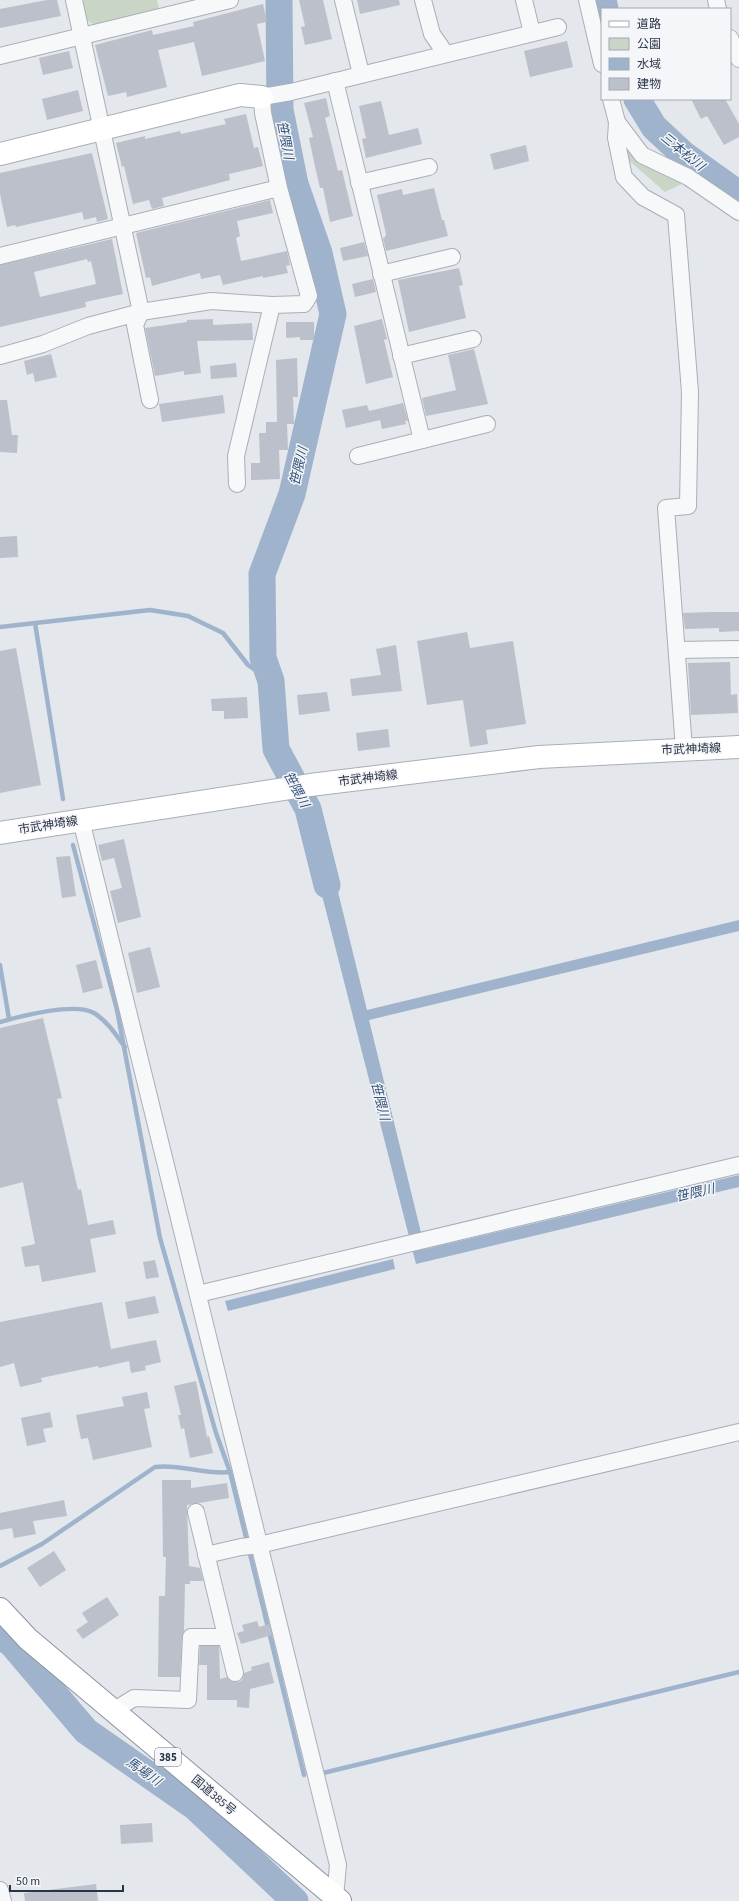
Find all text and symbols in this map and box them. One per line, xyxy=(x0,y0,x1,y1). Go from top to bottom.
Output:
legend xyxy=(601,8,731,100)
text: 道路 xyxy=(637,16,661,33)
text: 公園 xyxy=(637,36,661,53)
text: 水域 xyxy=(637,56,661,73)
text: 建物 xyxy=(637,76,661,93)
water label: 笹隈川 xyxy=(272,119,298,163)
water label: 三本松川 xyxy=(656,128,710,176)
water label: 笹隈川 xyxy=(286,443,313,487)
street label: 市武神埼線 xyxy=(661,740,721,759)
street label: 市武神埼線 xyxy=(337,766,399,791)
water label: 笹隈川 xyxy=(279,768,314,813)
street label: 市武神埼線 xyxy=(17,812,79,839)
water label: 笹隈川 xyxy=(367,1080,394,1124)
water label: 笹隈川 xyxy=(674,1179,718,1206)
road number: 385 xyxy=(155,1748,181,1766)
water label: 馬場川 xyxy=(122,1753,166,1792)
street label: 国道385号 xyxy=(188,1772,240,1819)
scale bar xyxy=(10,1867,123,1893)
text: 50 m xyxy=(16,1873,40,1890)

